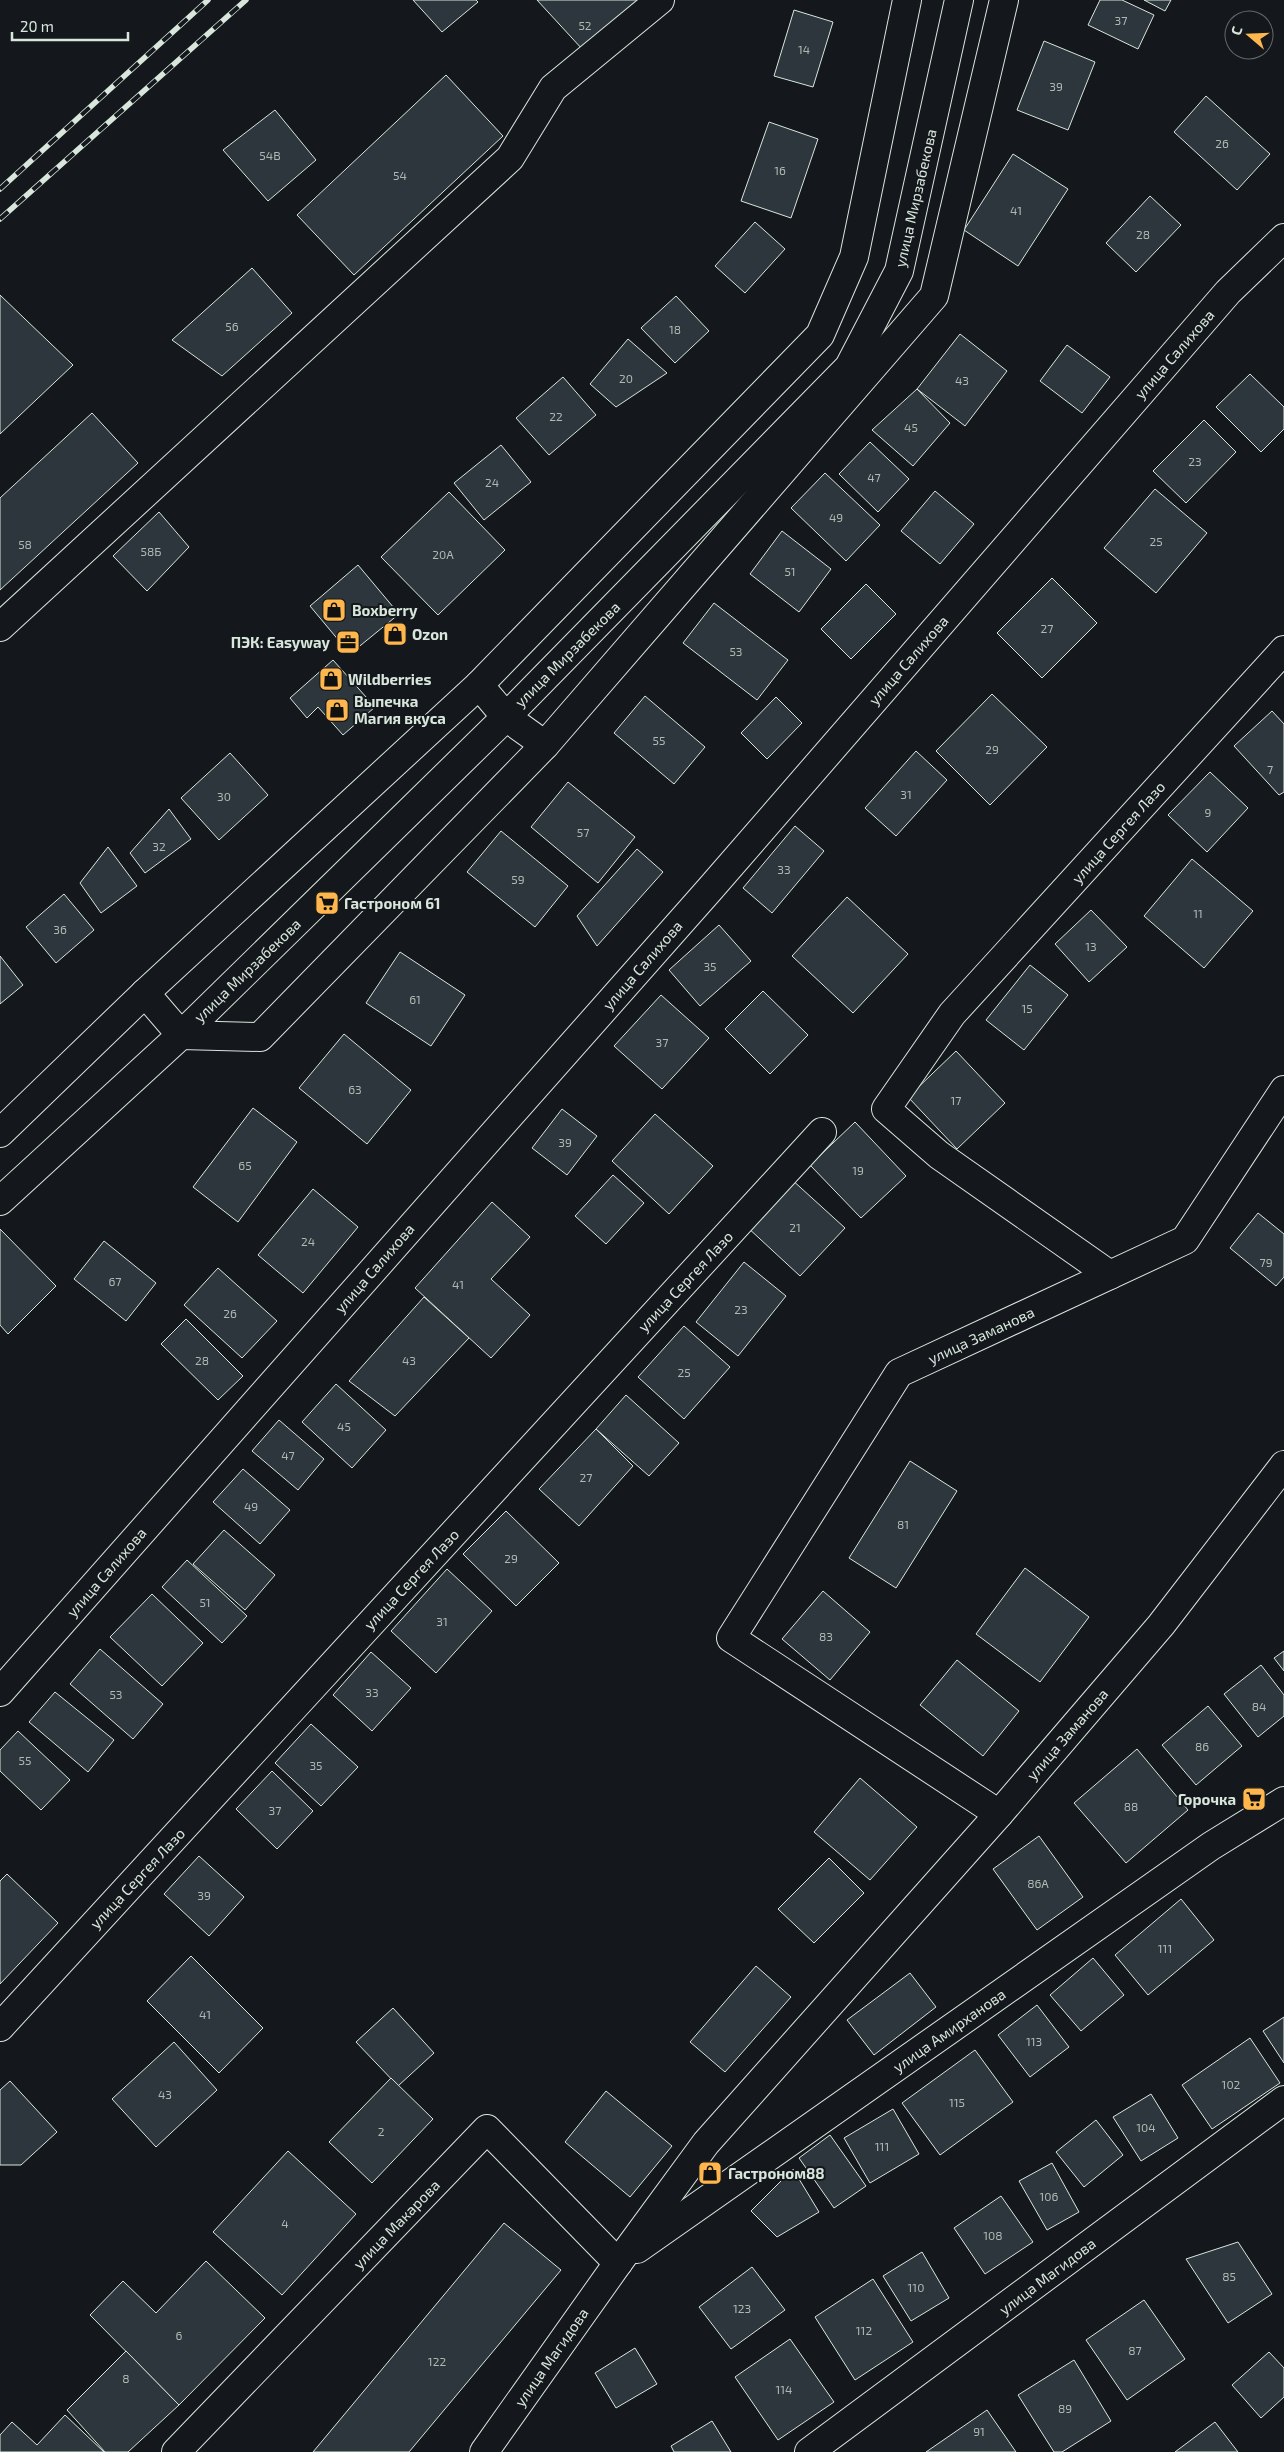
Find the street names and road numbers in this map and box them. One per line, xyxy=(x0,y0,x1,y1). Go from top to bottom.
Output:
street label: улица Мирзабекова xyxy=(890,127,941,269)
street label: улица Салихова xyxy=(1130,306,1218,403)
street label: улица Мирзабекова xyxy=(511,598,624,711)
street label: улица Салихова xyxy=(864,612,952,709)
street label: улица Сергея Лазо xyxy=(1068,777,1169,887)
street label: улица Мирзабекова xyxy=(190,914,305,1026)
street label: улица Салихова xyxy=(598,917,686,1014)
street label: улица Салихова xyxy=(330,1220,418,1317)
street label: улица Сергея Лазо xyxy=(634,1227,737,1336)
street label: улица Заманова xyxy=(925,1303,1037,1368)
street label: улица Салихова xyxy=(62,1524,150,1621)
street label: улица Сергея Лазо xyxy=(360,1525,463,1634)
street label: улица Заманова xyxy=(1022,1685,1112,1784)
street label: улица Сергея Лазо xyxy=(86,1824,189,1933)
street label: улица Амирханова xyxy=(889,1984,1009,2076)
street label: улица Макарова xyxy=(349,2176,444,2273)
street label: улица Магидова xyxy=(995,2234,1099,2319)
street label: улица Магидова xyxy=(510,2304,593,2410)

